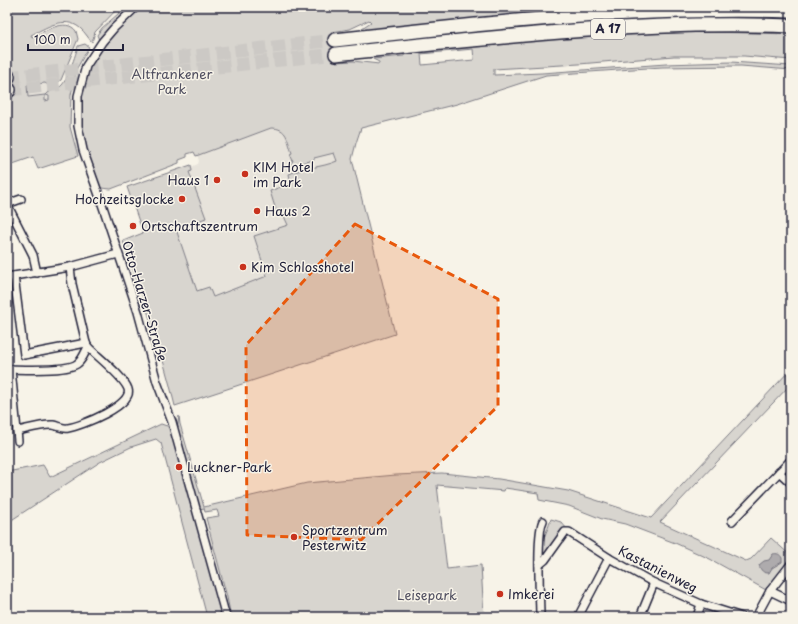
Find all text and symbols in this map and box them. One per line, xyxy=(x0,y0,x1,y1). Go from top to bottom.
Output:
road number: A 17 xyxy=(591,19,625,39)
scale bar xyxy=(28,26,123,52)
text: 100 m xyxy=(34,30,71,48)
park label: Altfrankener Park xyxy=(131,64,213,98)
place label: KIM Hotel im Park xyxy=(253,157,314,191)
marker: KIM Hotel im Park xyxy=(240,169,250,179)
place label: Haus 1 xyxy=(168,170,209,189)
marker: Haus 1 xyxy=(212,175,222,185)
place label: Hochzeitsglocke xyxy=(75,189,174,208)
marker: Hochzeitsglocke xyxy=(177,194,187,204)
place label: Haus 2 xyxy=(265,201,311,220)
marker: Haus 2 xyxy=(252,206,262,216)
place label: Ortschaftszentrum xyxy=(141,216,258,235)
marker: Ortschaftszentrum xyxy=(128,221,138,231)
street label: Otto-Harzer-Straße xyxy=(118,238,173,364)
place label: Kim Schlosshotel xyxy=(251,257,354,276)
marker: Kim Schlosshotel xyxy=(238,262,248,272)
place label: Luckner-Park xyxy=(187,457,272,476)
marker: Luckner-Park xyxy=(174,462,184,472)
place label: Sportzentrum Pesterwitz xyxy=(302,520,388,554)
marker: Sportzentrum Pesterwitz xyxy=(289,532,299,542)
street label: Kastanienweg xyxy=(615,540,701,597)
place label: Imkerei xyxy=(508,584,555,603)
park label: Leisepark xyxy=(397,585,457,604)
marker: Imkerei xyxy=(495,589,505,599)

